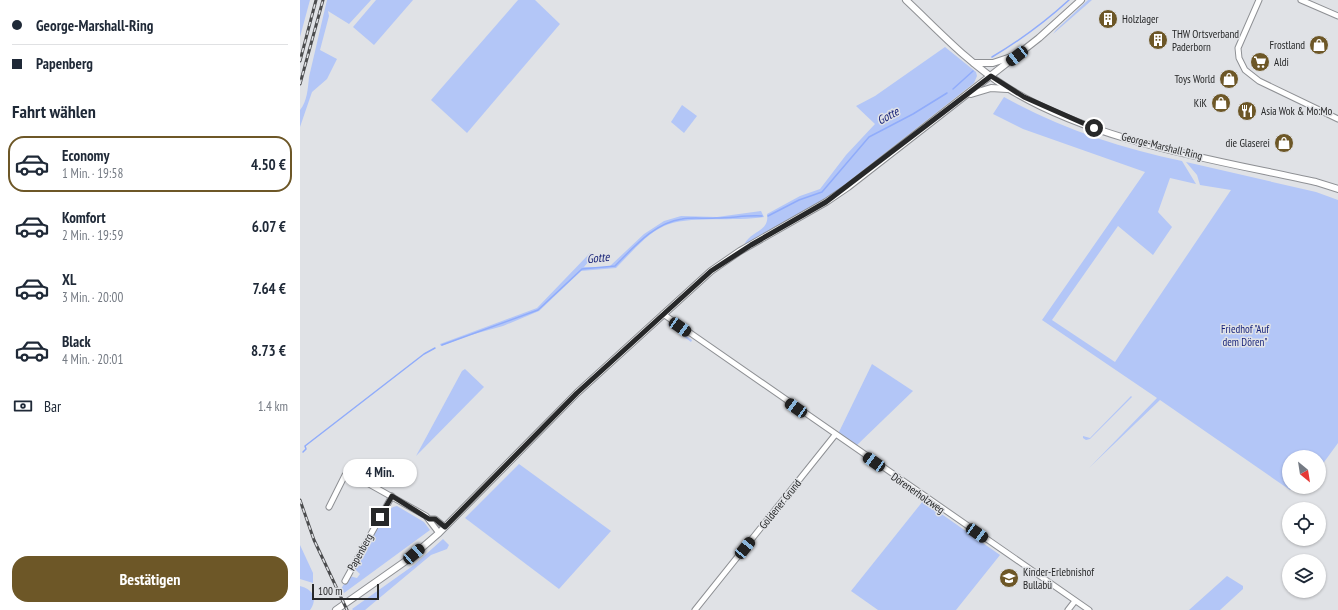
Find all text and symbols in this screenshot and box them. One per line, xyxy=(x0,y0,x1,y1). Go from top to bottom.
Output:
building icon: Holzlager xyxy=(1097,8,1119,30)
place label: Holzlager xyxy=(1122,12,1158,26)
text: George-Marshall-Ring xyxy=(36,16,153,35)
place label: THW Ortsverband Paderborn xyxy=(1172,27,1239,54)
building icon: THW Ortsverband Paderborn xyxy=(1147,29,1169,51)
shop icon: Frostland xyxy=(1308,34,1330,56)
place label: Frostland xyxy=(1269,38,1305,52)
car xyxy=(1004,44,1030,68)
supermarket icon: Aldi xyxy=(1249,51,1271,73)
text: Papenberg xyxy=(36,54,93,73)
place label: Aldi xyxy=(1274,55,1289,69)
shop icon: Toys World xyxy=(1218,68,1240,90)
place label: Toys World xyxy=(1174,72,1215,86)
shop icon: KiK xyxy=(1210,92,1232,114)
place label: KiK xyxy=(1194,96,1208,110)
text: Fahrt wählen xyxy=(12,100,96,123)
restaurant icon: Asia Wok & Mo:Mo xyxy=(1236,100,1258,122)
water label: Gotte xyxy=(874,103,902,128)
place label: Asia Wok & Mo:Mo xyxy=(1261,104,1333,118)
route start xyxy=(1085,119,1103,137)
street label: George-Marshall-Ring xyxy=(1120,129,1204,163)
shop icon: die Glaserei xyxy=(1273,132,1295,154)
place label: die Glaserei xyxy=(1225,136,1270,150)
icon: car xyxy=(14,146,50,182)
text: Economy xyxy=(62,146,110,165)
text: 4.50 € xyxy=(251,155,286,174)
text: 1 Min. · 19:58 xyxy=(62,165,123,182)
icon: car xyxy=(14,208,50,244)
text: Komfort xyxy=(62,208,106,227)
text: 6.07 € xyxy=(252,217,286,236)
text: 2 Min. · 19:59 xyxy=(62,227,123,244)
water label: Gotte xyxy=(586,249,611,266)
icon: car xyxy=(14,270,50,306)
text: XL xyxy=(62,270,76,289)
text: 7.64 € xyxy=(253,279,286,298)
text: 3 Min. · 20:00 xyxy=(62,289,123,306)
car xyxy=(667,315,693,339)
park label: Friedhof "Auf dem Dören" xyxy=(1221,322,1270,349)
icon: car xyxy=(14,332,50,368)
text: Black xyxy=(62,332,91,351)
text: 8.73 € xyxy=(251,341,286,360)
text: 4 Min. · 20:01 xyxy=(62,351,123,368)
icon: cash xyxy=(12,395,34,417)
car xyxy=(783,396,809,420)
text: Bar xyxy=(44,397,61,416)
text: 1.4 km xyxy=(258,398,288,415)
car xyxy=(861,450,887,474)
north arrow xyxy=(1282,450,1326,494)
map controls xyxy=(1282,450,1326,598)
callout: 4 Min. xyxy=(343,459,417,487)
text: 4 Min. xyxy=(365,464,395,481)
street label: Dörenerholzweg xyxy=(889,469,948,517)
street label: Goldener Grund xyxy=(756,476,804,532)
button: locate xyxy=(1282,502,1326,546)
route end xyxy=(371,508,389,526)
car xyxy=(964,521,990,545)
street label: Papenberg xyxy=(344,531,376,573)
car xyxy=(733,535,757,561)
car xyxy=(401,542,427,566)
button: layers xyxy=(1282,554,1326,598)
button: Bestätigen xyxy=(12,556,288,602)
place label: Kinder-Erlebnishof Bullabü xyxy=(1023,565,1095,592)
school or university icon: Kinder-Erlebnishof Bullabü xyxy=(998,567,1020,589)
scale bar xyxy=(312,582,379,601)
text: 100 m xyxy=(318,584,342,598)

